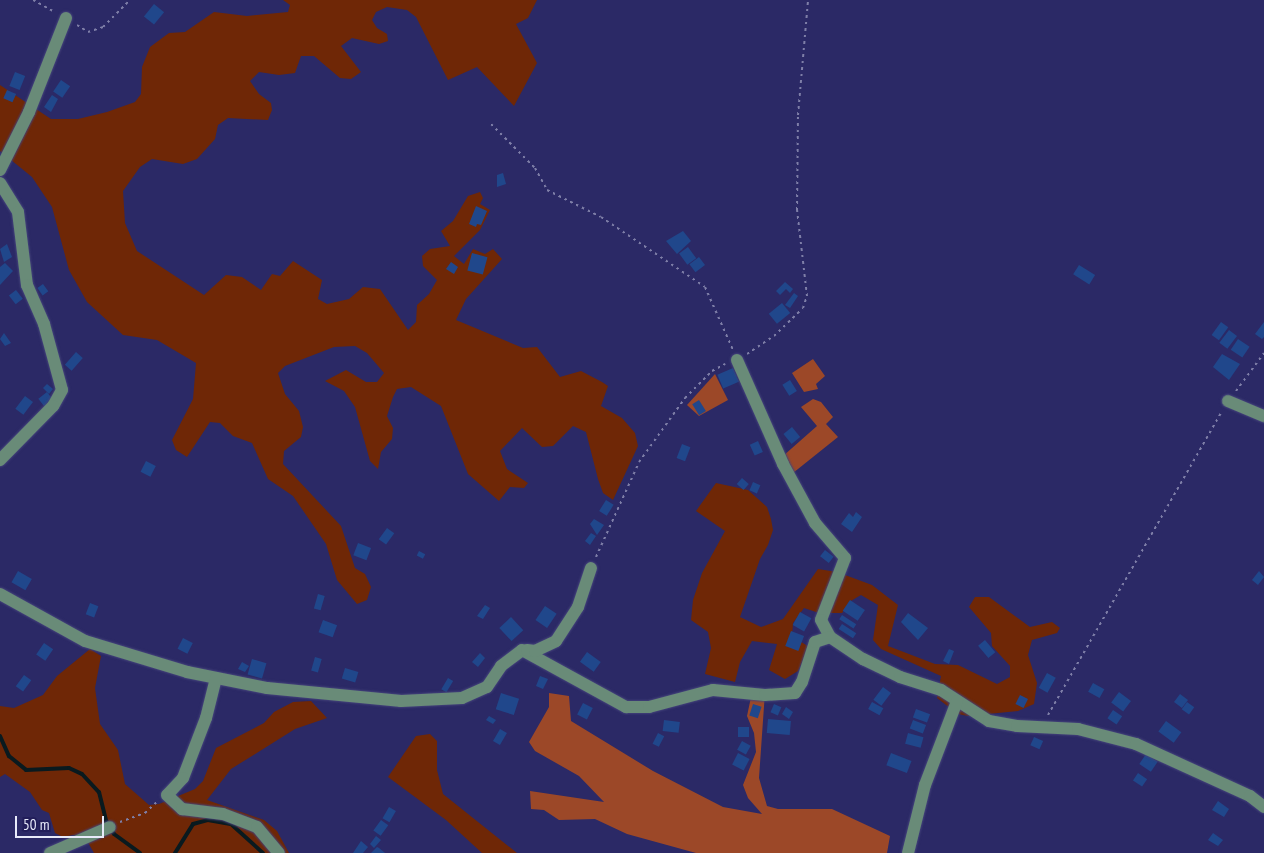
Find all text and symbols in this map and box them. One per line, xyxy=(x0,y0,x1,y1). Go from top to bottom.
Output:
scale bar xyxy=(18,806,106,838)
text: 50 m xyxy=(23,815,49,834)

